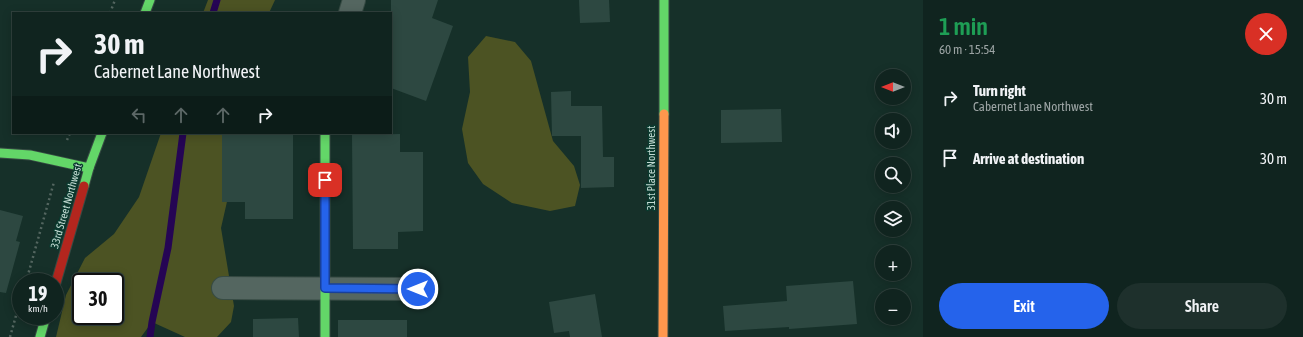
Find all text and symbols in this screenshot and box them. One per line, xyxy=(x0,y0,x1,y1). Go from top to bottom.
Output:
text: 1 min xyxy=(939,13,988,40)
button: close xyxy=(1245,13,1287,55)
icon: right xyxy=(28,28,80,80)
text: 30 m xyxy=(94,28,144,60)
text: 60 m · 15:54 xyxy=(939,42,995,57)
text: Cabernet Lane Northwest xyxy=(94,61,260,82)
north arrow xyxy=(875,69,911,105)
map controls xyxy=(875,69,911,325)
text: Turn right xyxy=(973,82,1026,99)
icon: right xyxy=(939,87,961,109)
text: 30 m xyxy=(1260,90,1287,107)
text: Cabernet Lane Northwest xyxy=(973,99,1093,114)
icon: left xyxy=(128,104,150,126)
icon: ahead xyxy=(170,104,192,126)
icon: ahead xyxy=(212,104,234,126)
icon: right xyxy=(254,104,276,126)
button: sound xyxy=(875,113,911,149)
street label: 31st Place Northwest xyxy=(645,126,657,210)
icon: arrive xyxy=(939,147,961,169)
text: Arrive at destination xyxy=(973,150,1084,167)
text: 30 m xyxy=(1260,150,1287,167)
button: search xyxy=(875,157,911,193)
street label: 33rd Street Northwest xyxy=(48,162,84,250)
pin xyxy=(308,163,342,197)
icon: arrive xyxy=(314,169,336,191)
button: layers xyxy=(875,201,911,237)
button: + xyxy=(875,245,911,281)
position arrow xyxy=(397,268,439,310)
speed limit sign: 30 xyxy=(72,273,124,325)
text: 19 xyxy=(29,282,47,305)
button: Exit xyxy=(939,283,1109,329)
button: Share xyxy=(1117,283,1287,329)
button: − xyxy=(875,289,911,325)
text: km/h xyxy=(28,303,48,314)

